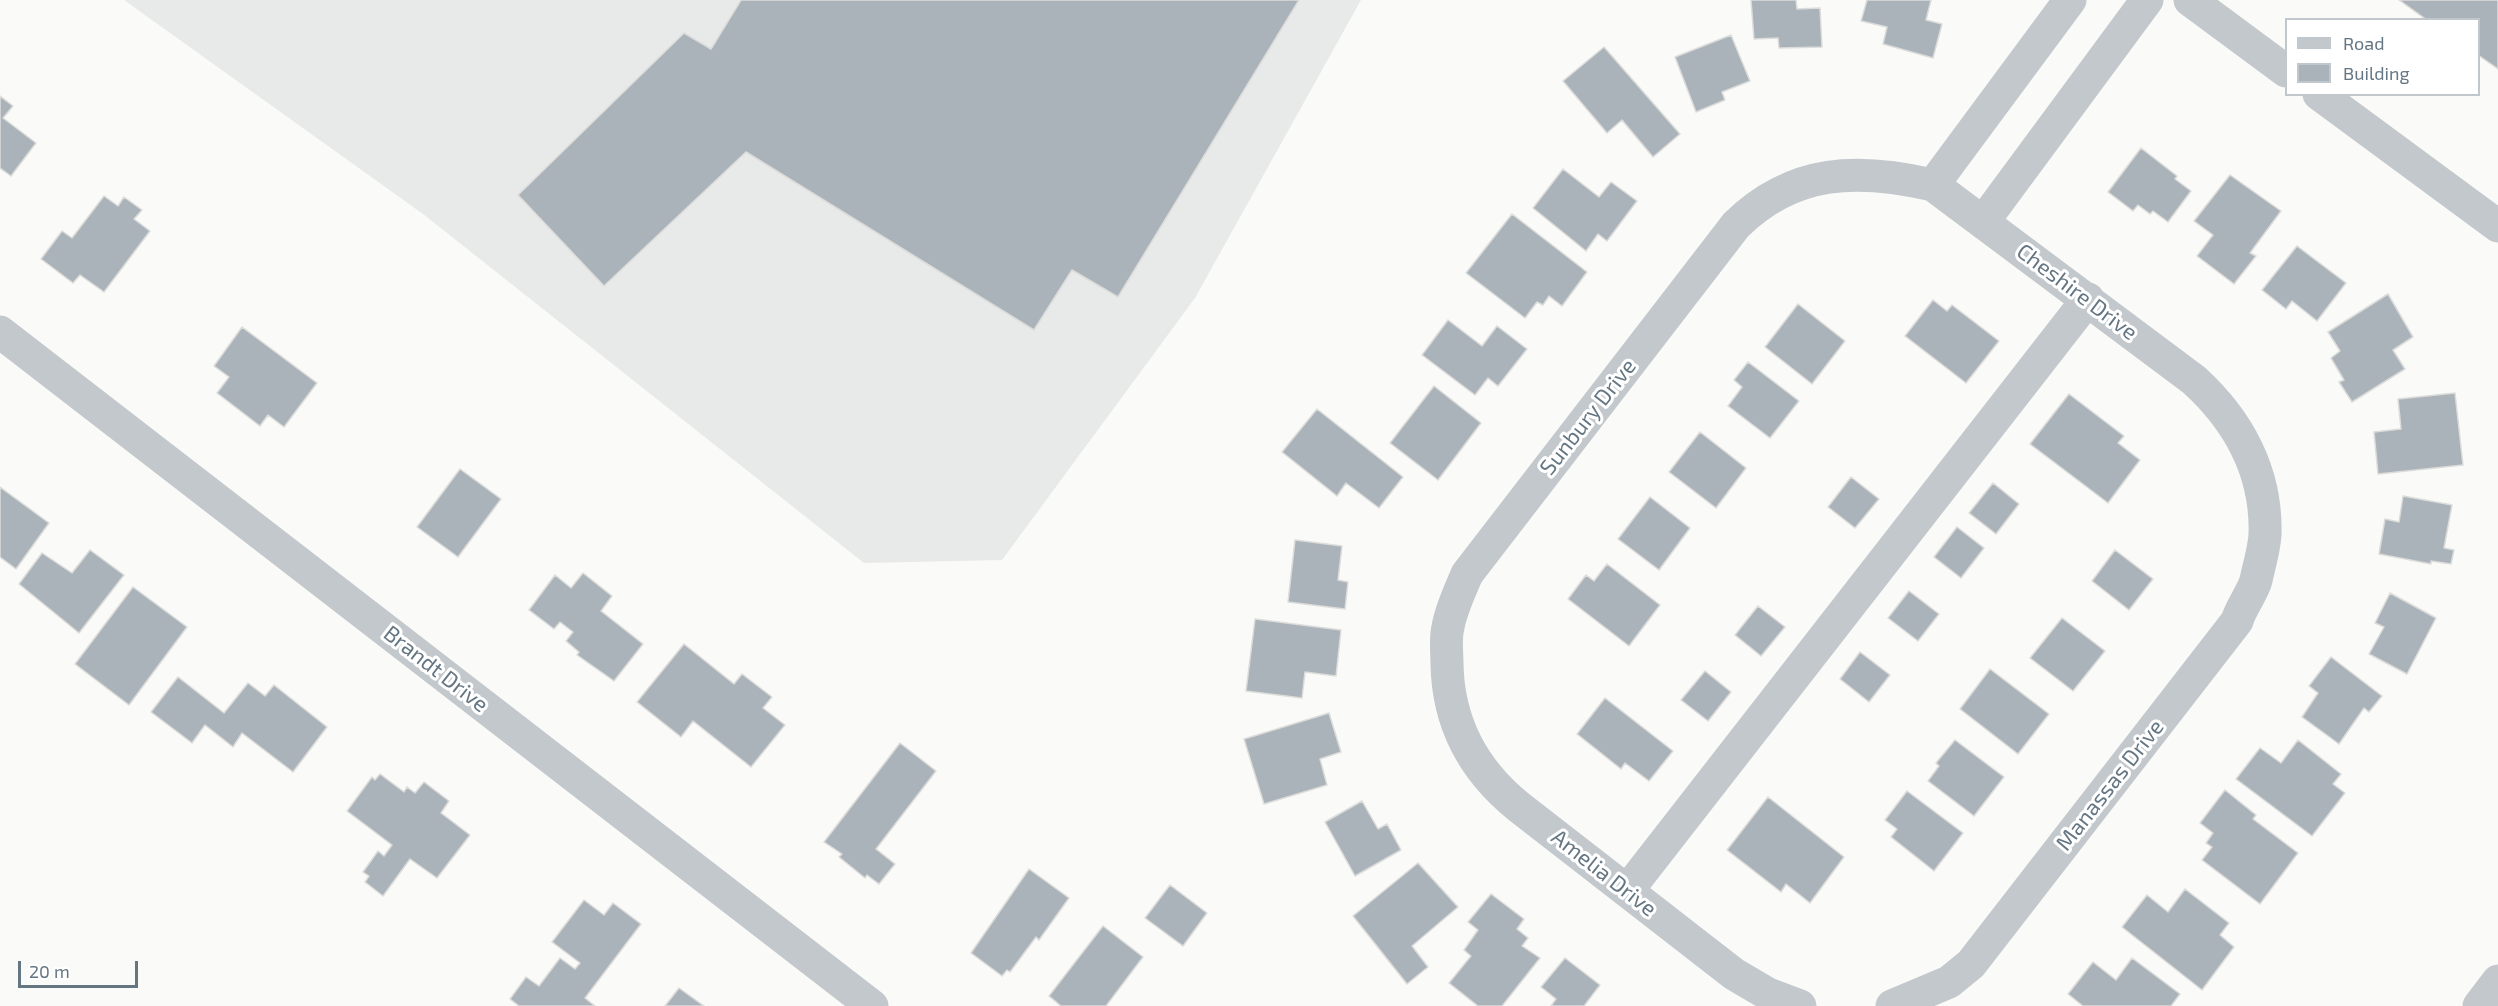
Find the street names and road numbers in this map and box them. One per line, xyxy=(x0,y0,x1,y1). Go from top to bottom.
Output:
street label: Cheshire Drive xyxy=(2012,238,2142,346)
street label: Sunbury Drive xyxy=(1534,354,1642,480)
street label: Brandt Drive xyxy=(378,620,494,718)
street label: Manassas Drive xyxy=(2051,714,2169,856)
street label: Amelia Drive xyxy=(1546,824,1662,922)

